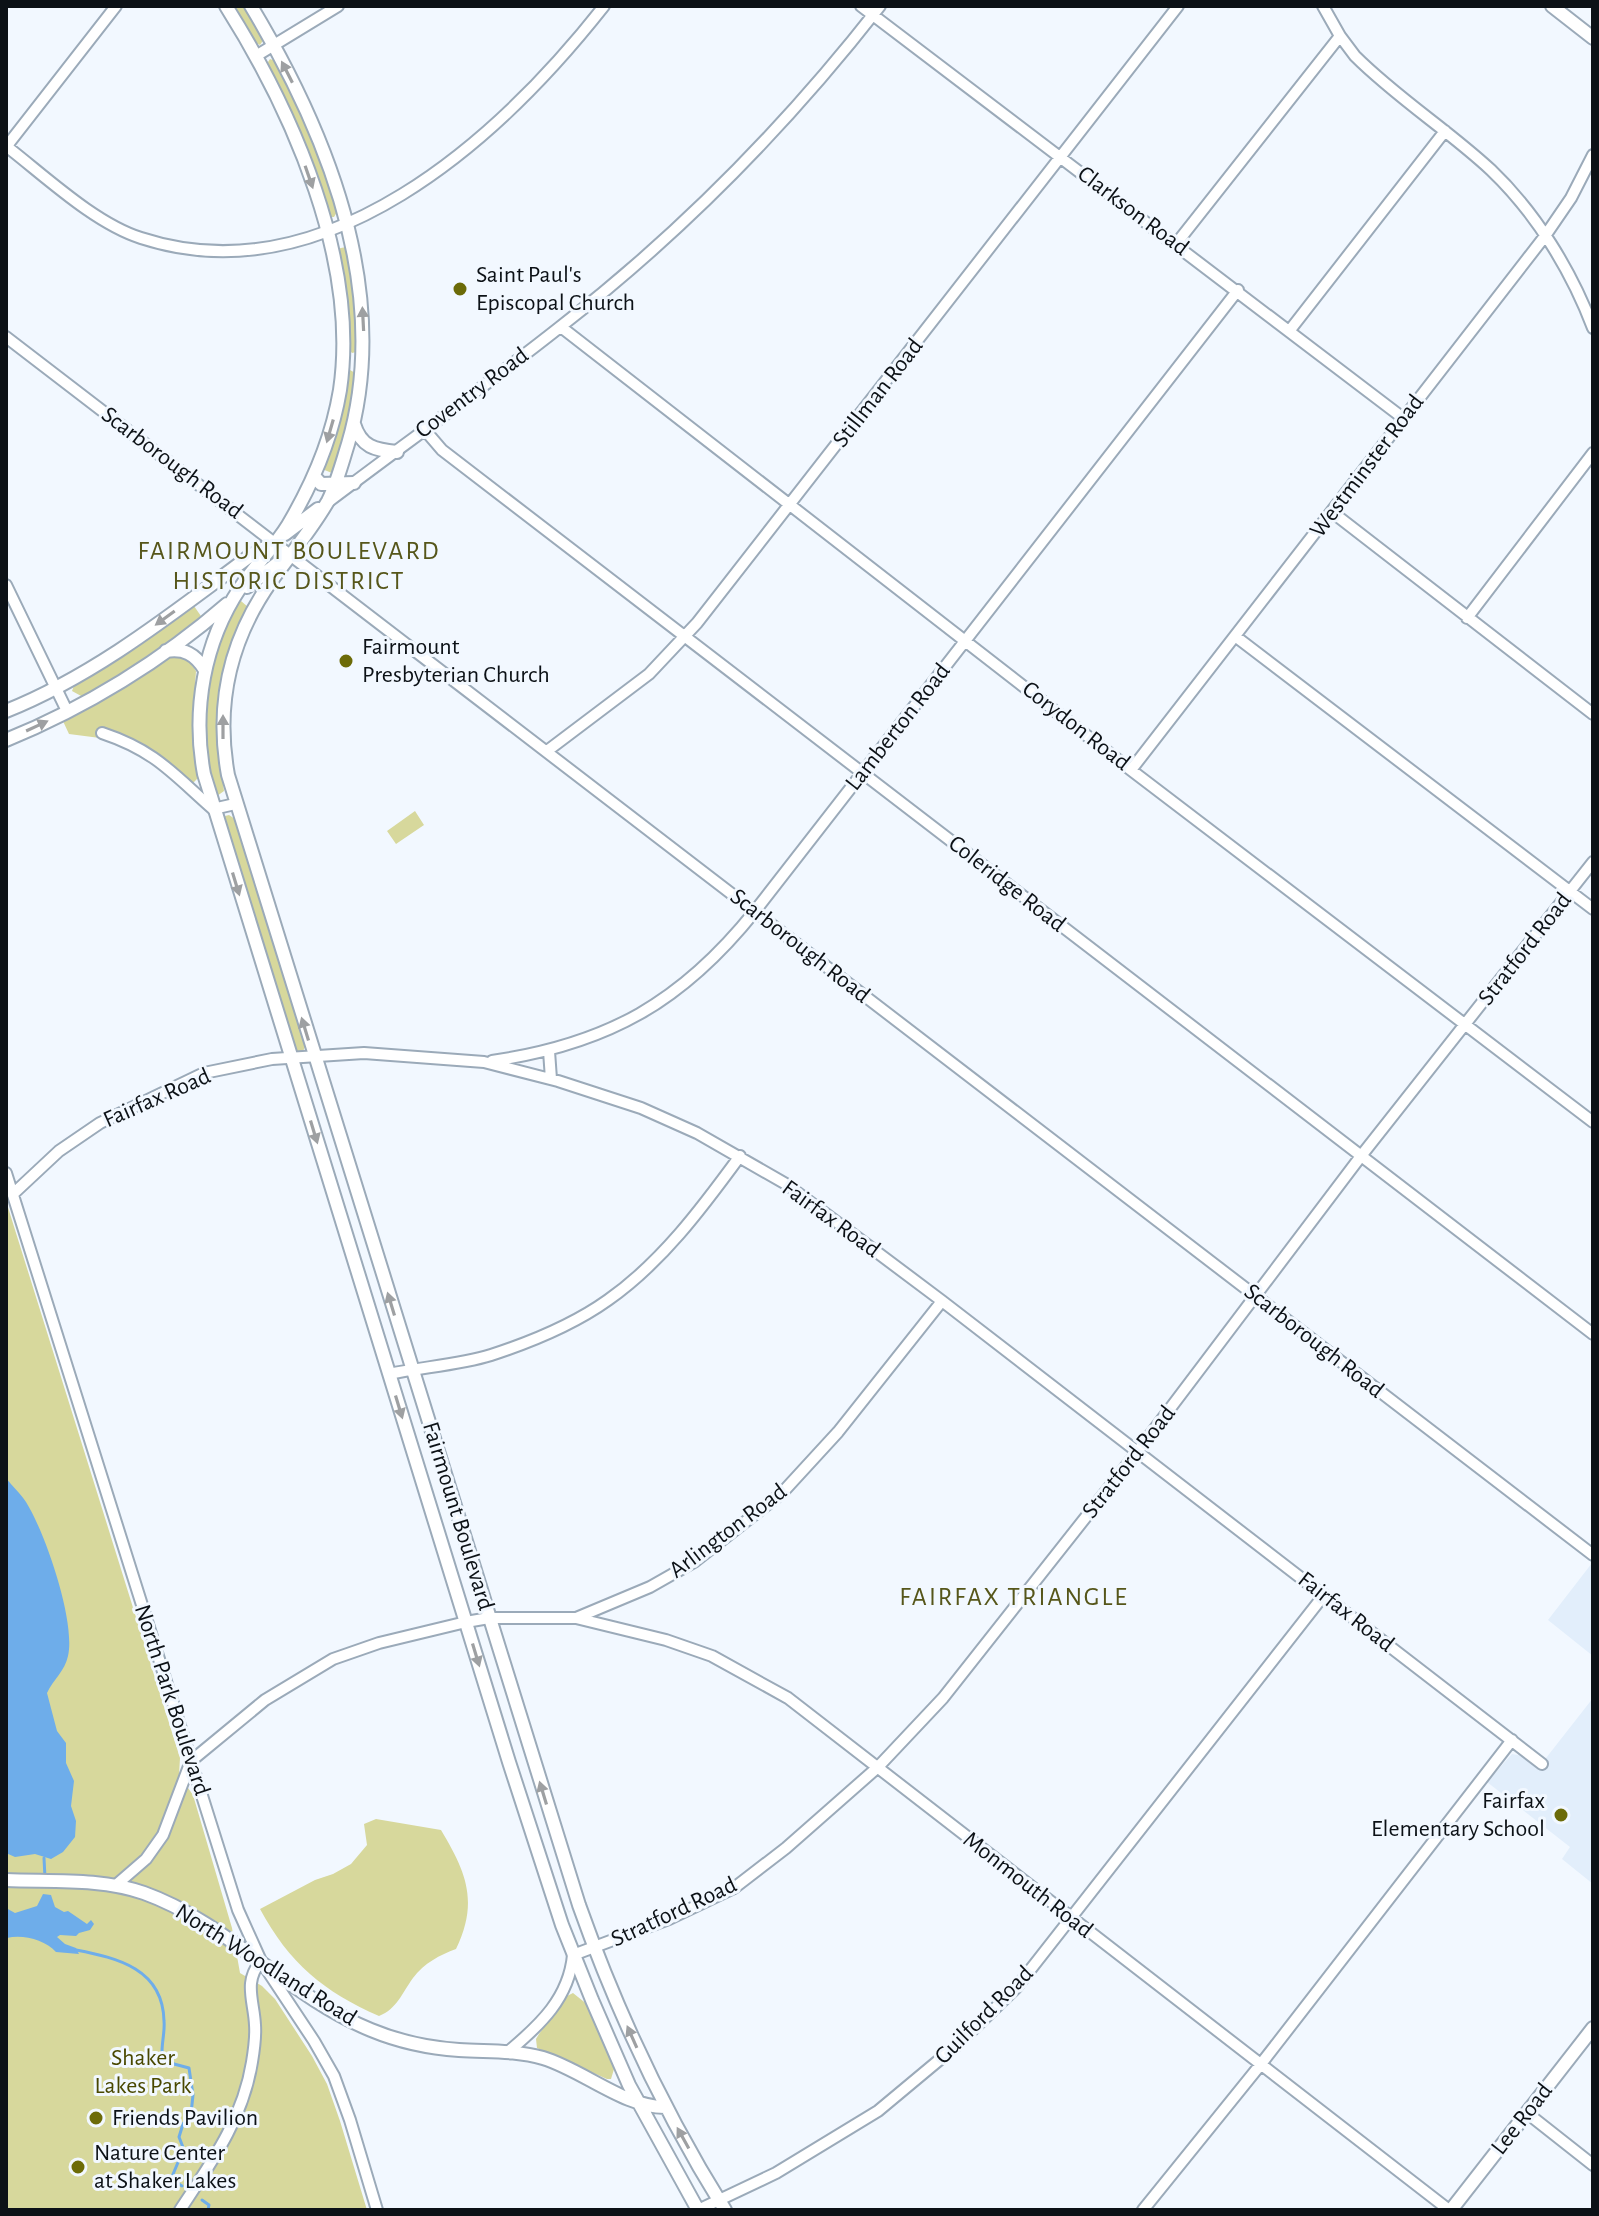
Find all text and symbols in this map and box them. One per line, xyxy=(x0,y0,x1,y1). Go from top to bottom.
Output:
one-way arrow xyxy=(280,60,294,83)
street label: Clarkson Road xyxy=(1073,162,1193,260)
one-way arrow xyxy=(304,165,316,189)
place label: Saint Paul's Episcopal Church xyxy=(476,263,635,315)
marker: Saint Paul's Episcopal Church xyxy=(451,280,469,298)
one-way arrow xyxy=(356,306,369,331)
street label: Stillman Road xyxy=(828,334,928,452)
street label: Coventry Road xyxy=(411,343,533,443)
street label: Westminster Road xyxy=(1306,390,1428,542)
street label: Scarborough Road xyxy=(97,402,247,524)
one-way arrow xyxy=(323,419,336,443)
district label: FAIRMOUNT BOULEVARD HISTORIC DISTRICT xyxy=(137,538,441,594)
one-way arrow xyxy=(155,610,176,625)
place label: Fairmount Presbyterian Church xyxy=(362,635,550,687)
marker: Fairmount Presbyterian Church xyxy=(337,652,355,670)
street label: Lamberton Road xyxy=(841,659,955,795)
street label: Corydon Road xyxy=(1018,677,1134,775)
one-way arrow xyxy=(217,714,229,739)
one-way arrow xyxy=(25,719,49,733)
street label: Coleridge Road xyxy=(944,831,1070,937)
one-way arrow xyxy=(231,872,243,896)
street label: Scarborough Road xyxy=(726,884,874,1008)
street label: Stratford Road xyxy=(1474,888,1576,1010)
one-way arrow xyxy=(299,1016,311,1040)
street label: Fairfax Road xyxy=(100,1064,214,1132)
one-way arrow xyxy=(308,1120,321,1144)
street label: Fairfax Road xyxy=(778,1176,884,1262)
street label: Scarborough Road xyxy=(1240,1279,1388,1403)
one-way arrow xyxy=(384,1291,397,1315)
one-way arrow xyxy=(393,1395,406,1419)
street label: Stratford Road xyxy=(1078,1401,1180,1523)
street label: Fairmount Boulevard xyxy=(418,1419,498,1613)
street label: Arlington Road xyxy=(665,1479,791,1583)
street label: Fairfax Road xyxy=(1293,1567,1399,1657)
district label: FAIRFAX TRIANGLE xyxy=(899,1584,1129,1610)
street label: North Park Boulevard xyxy=(130,1602,214,1798)
one-way arrow xyxy=(470,1644,483,1668)
one-way arrow xyxy=(536,1780,549,1804)
place label: Fairfax Elementary School xyxy=(1371,1789,1546,1841)
marker: Fairfax Elementary School xyxy=(1552,1806,1570,1824)
street label: Monmouth Road xyxy=(959,1827,1097,1943)
street label: Stratford Road xyxy=(608,1872,740,1952)
street label: North Woodland Road xyxy=(171,1899,361,2031)
street label: Guilford Road xyxy=(930,1961,1038,2069)
one-way arrow xyxy=(626,2025,639,2048)
park label: Shaker Lakes Park xyxy=(95,2046,192,2098)
street label: Lee Road xyxy=(1487,2079,1557,2159)
place label: Friends Pavilion xyxy=(112,2106,258,2130)
marker: Friends Pavilion xyxy=(87,2109,105,2127)
one-way arrow xyxy=(676,2127,690,2150)
place label: Nature Center at Shaker Lakes xyxy=(94,2141,236,2193)
marker: Nature Center at Shaker Lakes xyxy=(69,2158,87,2176)

